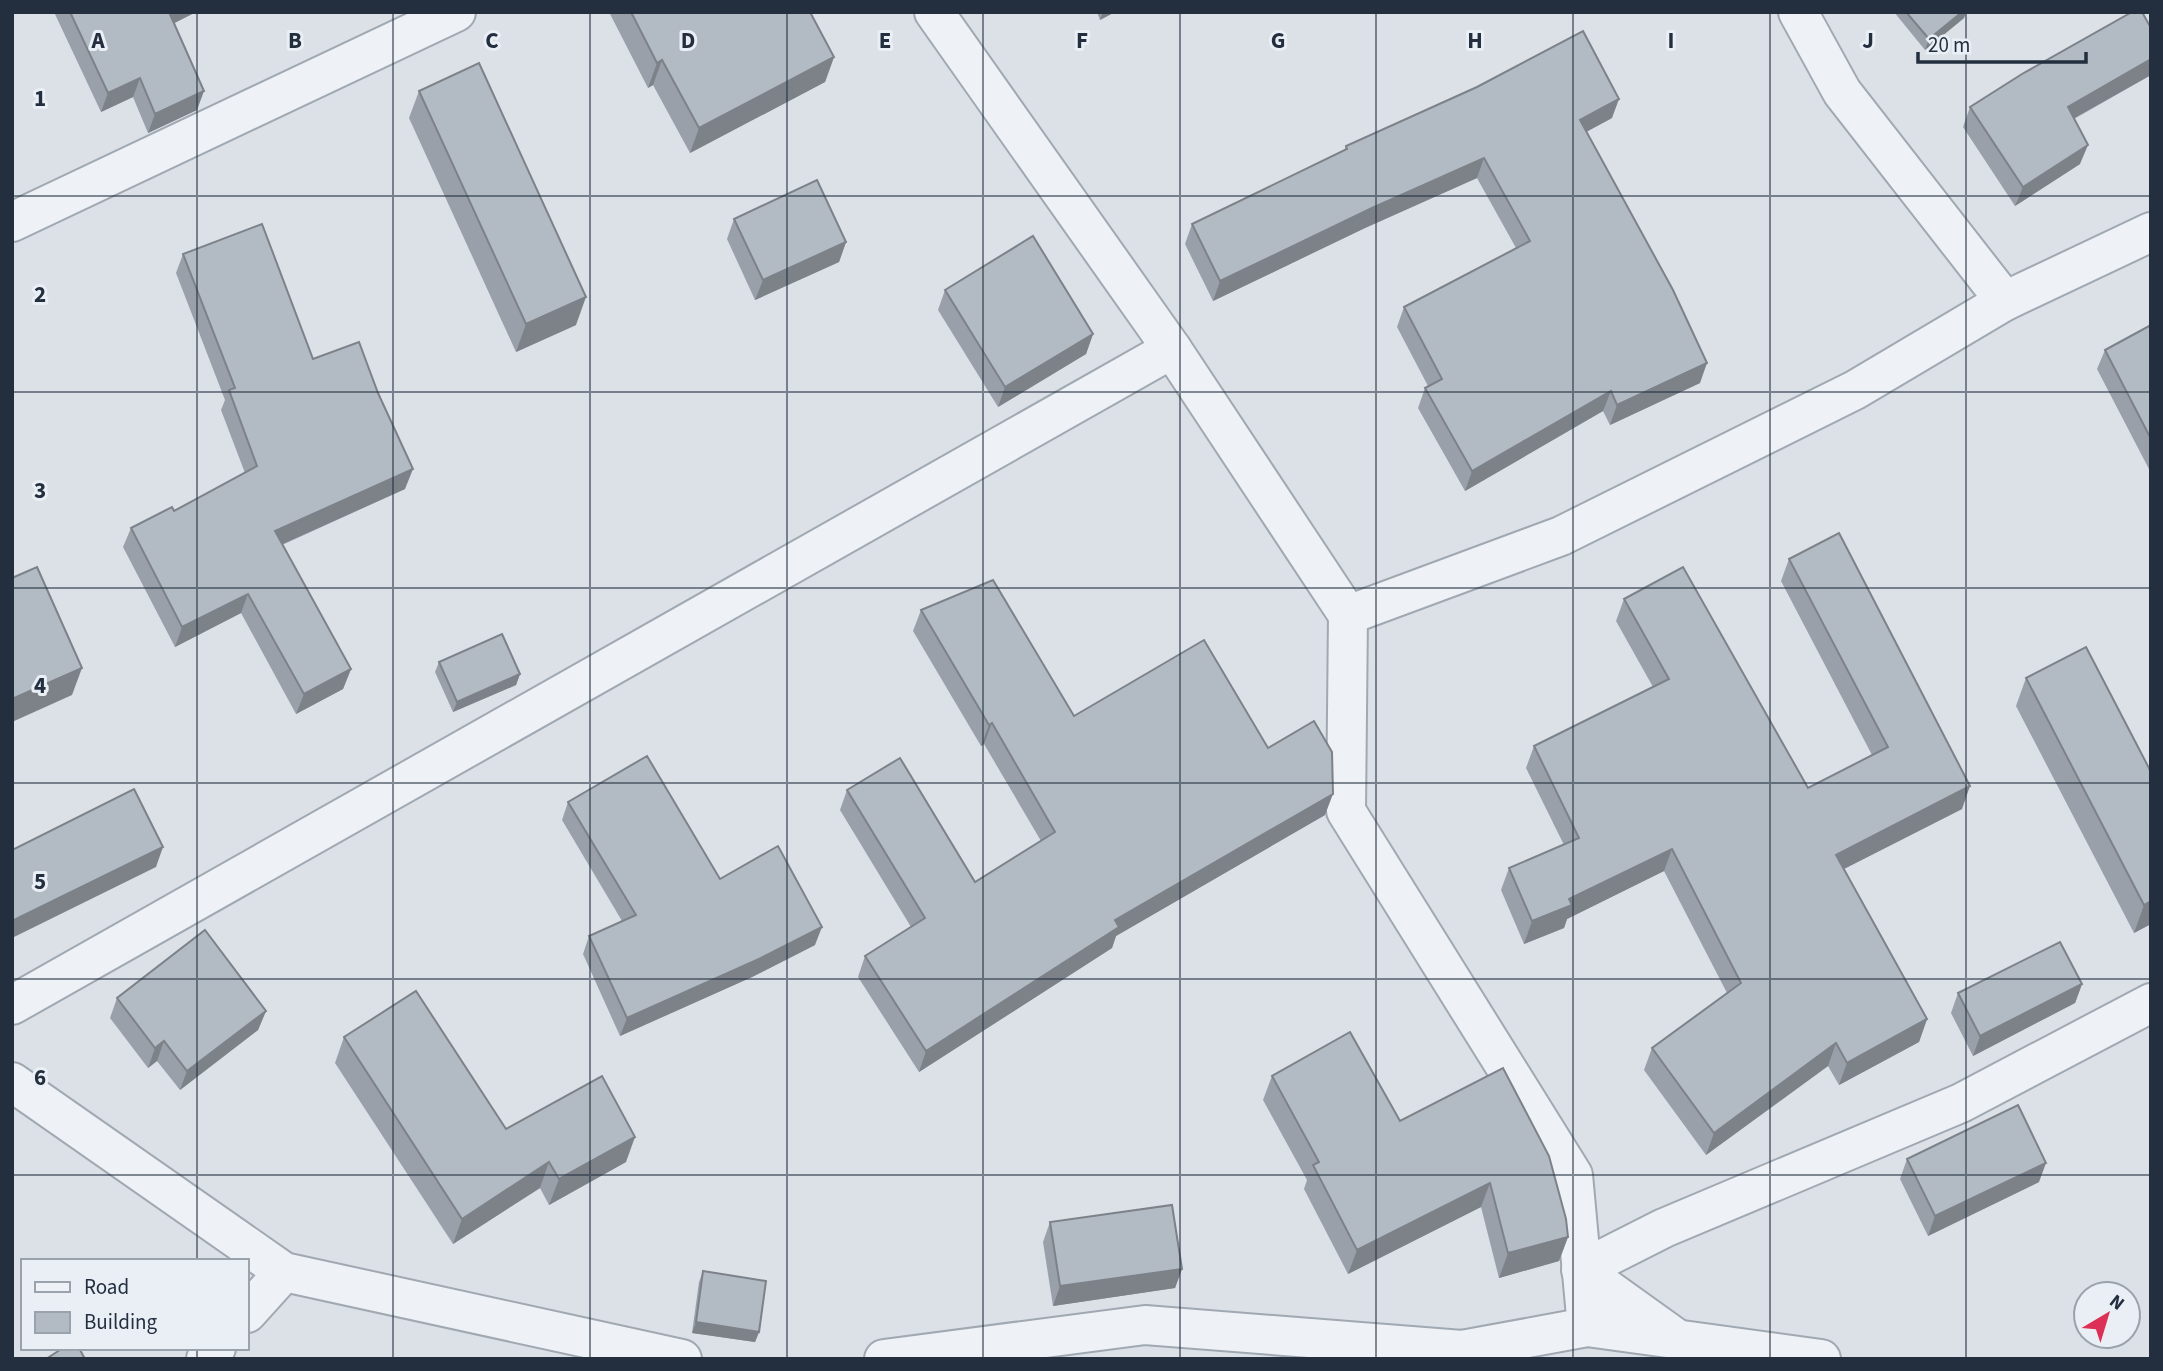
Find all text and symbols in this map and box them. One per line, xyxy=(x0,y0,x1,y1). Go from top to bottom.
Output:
scale bar xyxy=(1918,21,2086,65)
text: A xyxy=(90,24,105,57)
text: B xyxy=(288,24,302,57)
text: C xyxy=(485,24,499,57)
text: D xyxy=(681,24,695,57)
text: E xyxy=(879,24,891,57)
text: F xyxy=(1076,24,1088,57)
text: G xyxy=(1271,24,1285,57)
text: H xyxy=(1467,24,1483,57)
text: I xyxy=(1668,24,1674,57)
text: J xyxy=(1862,24,1874,57)
text: 20 m xyxy=(1928,30,1970,60)
text: 1 xyxy=(34,82,46,115)
text: 2 xyxy=(34,278,46,311)
text: 3 xyxy=(34,474,46,507)
text: 4 xyxy=(34,669,46,702)
text: 5 xyxy=(34,865,46,898)
text: 6 xyxy=(34,1061,46,1094)
legend xyxy=(21,1259,248,1350)
text: Road xyxy=(84,1272,129,1302)
north arrow xyxy=(2072,1280,2142,1350)
text: N xyxy=(2103,1288,2130,1317)
text: Building xyxy=(84,1307,158,1337)

